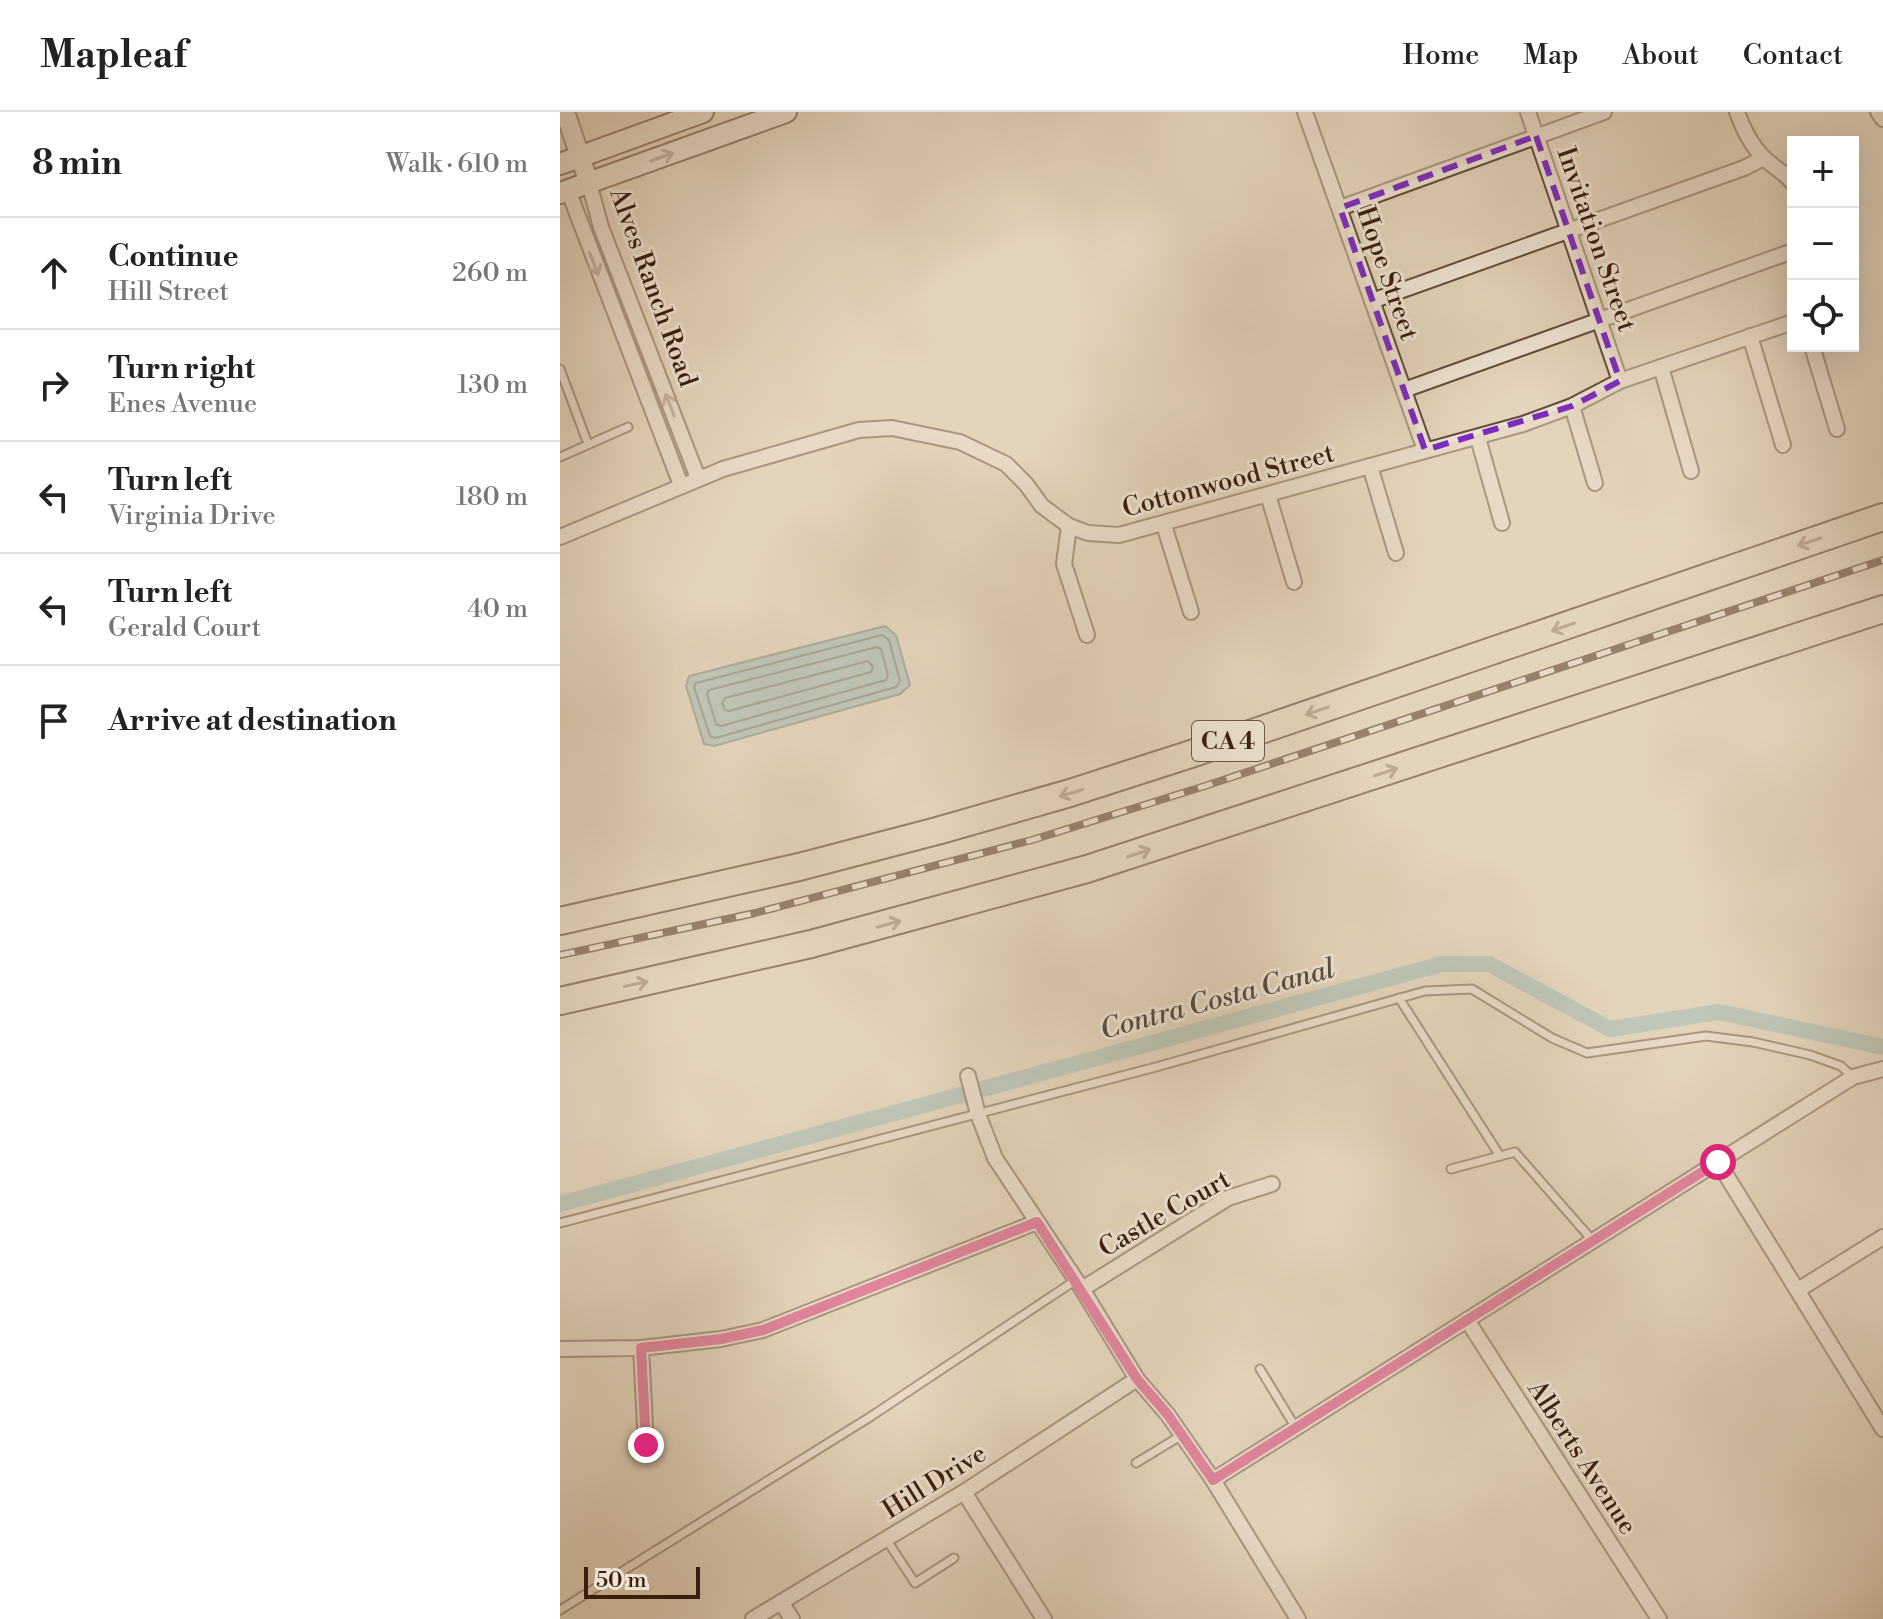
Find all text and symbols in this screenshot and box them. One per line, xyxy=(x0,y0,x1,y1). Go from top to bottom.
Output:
text: Mapleaf xyxy=(40,32,187,79)
text: Home xyxy=(1403,38,1479,73)
text: Map xyxy=(1523,38,1578,73)
text: About xyxy=(1622,38,1699,73)
text: Contact xyxy=(1743,38,1843,73)
map controls xyxy=(1787,136,1859,352)
button: + xyxy=(1787,136,1859,208)
text: 8 min xyxy=(32,143,122,185)
street label: Invitation Street xyxy=(1550,143,1643,336)
text: Walk · 610 m xyxy=(386,148,528,180)
one-way arrow xyxy=(649,149,674,163)
street label: Alves Ranch Road xyxy=(602,183,704,391)
street label: Hope Street xyxy=(1349,202,1425,345)
button: − xyxy=(1787,208,1859,280)
text: Continue xyxy=(108,238,239,276)
icon: ahead xyxy=(32,251,76,295)
one-way arrow xyxy=(588,251,603,276)
text: 260 m xyxy=(452,257,528,289)
text: Hill Street xyxy=(108,276,229,308)
button: locate xyxy=(1787,280,1859,352)
text: Turn right xyxy=(108,350,255,388)
icon: right xyxy=(32,363,76,407)
text: 130 m xyxy=(457,369,528,401)
text: Enes Avenue xyxy=(108,388,257,420)
one-way arrow xyxy=(662,393,676,418)
street label: Cottonwood Street xyxy=(1119,437,1338,525)
text: Turn left xyxy=(108,462,232,500)
icon: left xyxy=(32,475,76,519)
text: 180 m xyxy=(456,481,528,513)
text: Virginia Drive xyxy=(108,500,276,532)
one-way arrow xyxy=(1797,536,1822,551)
text: Turn left xyxy=(108,574,232,612)
icon: left xyxy=(32,587,76,631)
text: 40 m xyxy=(467,593,528,625)
text: Gerald Court xyxy=(108,612,261,644)
one-way arrow xyxy=(1551,620,1576,635)
icon: arrive xyxy=(32,699,76,743)
text: Arrive at destination xyxy=(108,702,397,740)
one-way arrow xyxy=(1305,704,1330,719)
road number: CA 4 xyxy=(1192,721,1264,761)
one-way arrow xyxy=(1373,764,1399,779)
one-way arrow xyxy=(1058,786,1084,801)
one-way arrow xyxy=(1126,844,1151,859)
one-way arrow xyxy=(876,915,902,930)
water label: Contra Costa Canal xyxy=(1096,951,1338,1048)
one-way arrow xyxy=(623,976,649,991)
route start xyxy=(1700,1144,1736,1180)
street label: Castle Court xyxy=(1093,1163,1236,1264)
street label: Alberts Avenue xyxy=(1520,1374,1644,1541)
route end xyxy=(628,1427,664,1463)
street label: Hill Drive xyxy=(877,1437,992,1526)
scale bar xyxy=(584,1563,700,1599)
text: 50 m xyxy=(596,1567,647,1594)

